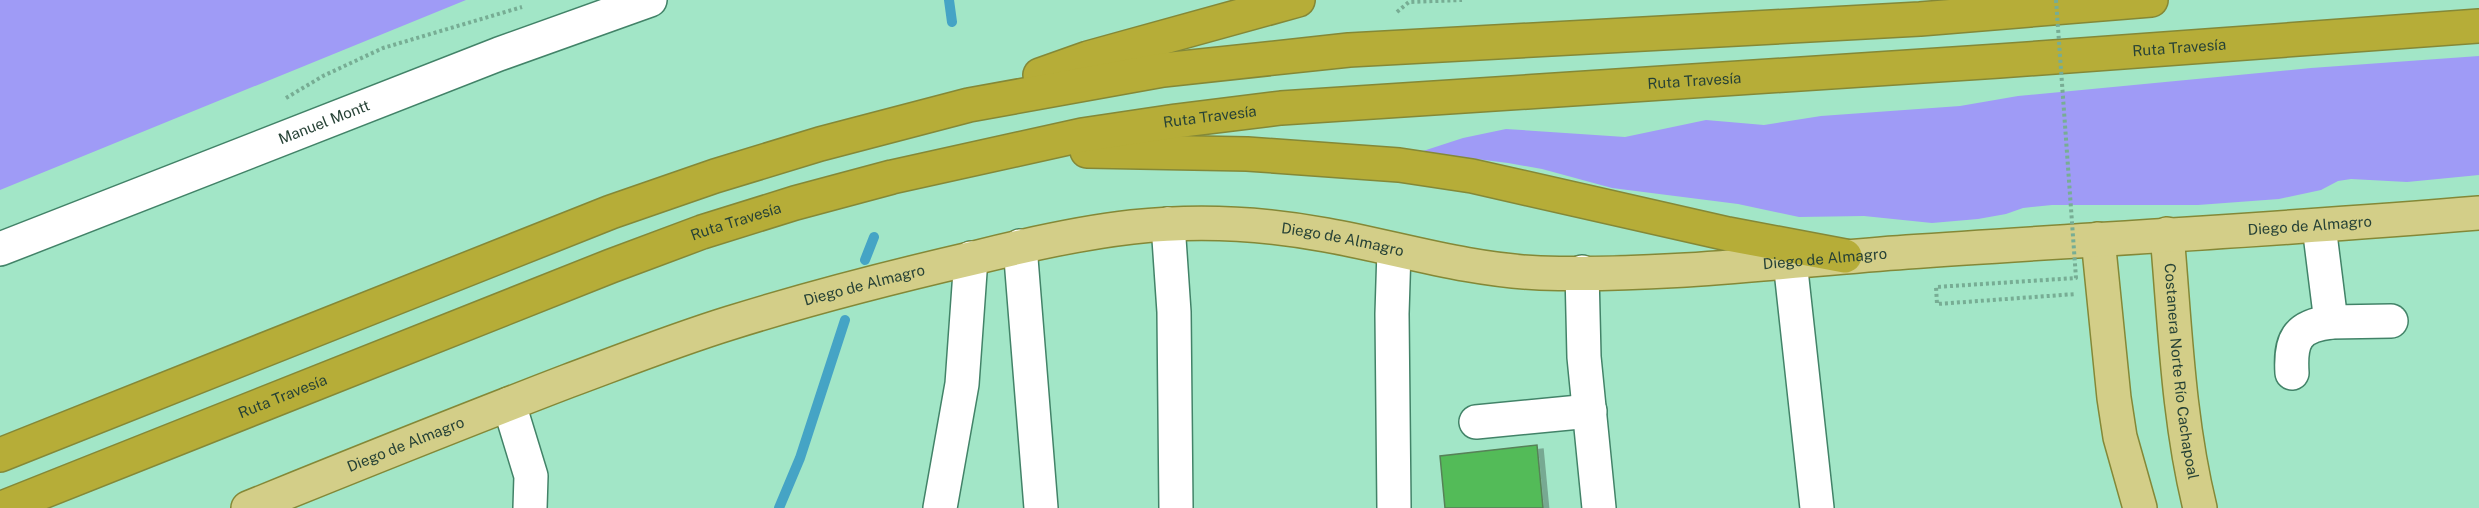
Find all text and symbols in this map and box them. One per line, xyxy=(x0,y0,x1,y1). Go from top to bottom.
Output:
street label: Ruta Travesía xyxy=(2132,35,2227,59)
street label: Ruta Travesía xyxy=(1647,69,1742,92)
street label: Manuel Montt xyxy=(276,96,372,147)
street label: Ruta Travesía xyxy=(1162,102,1257,131)
street label: Ruta Travesía xyxy=(688,199,783,244)
street label: Diego de Almagro xyxy=(2247,212,2372,238)
street label: Diego de Almagro xyxy=(1280,219,1406,259)
street label: Diego de Almagro xyxy=(1762,245,1888,272)
street label: Diego de Almagro xyxy=(802,261,927,309)
street label: Costanera Norte Río Cachapoal xyxy=(2161,262,2202,481)
street label: Ruta Travesía xyxy=(236,371,329,421)
street label: Diego de Almagro xyxy=(344,413,467,475)

